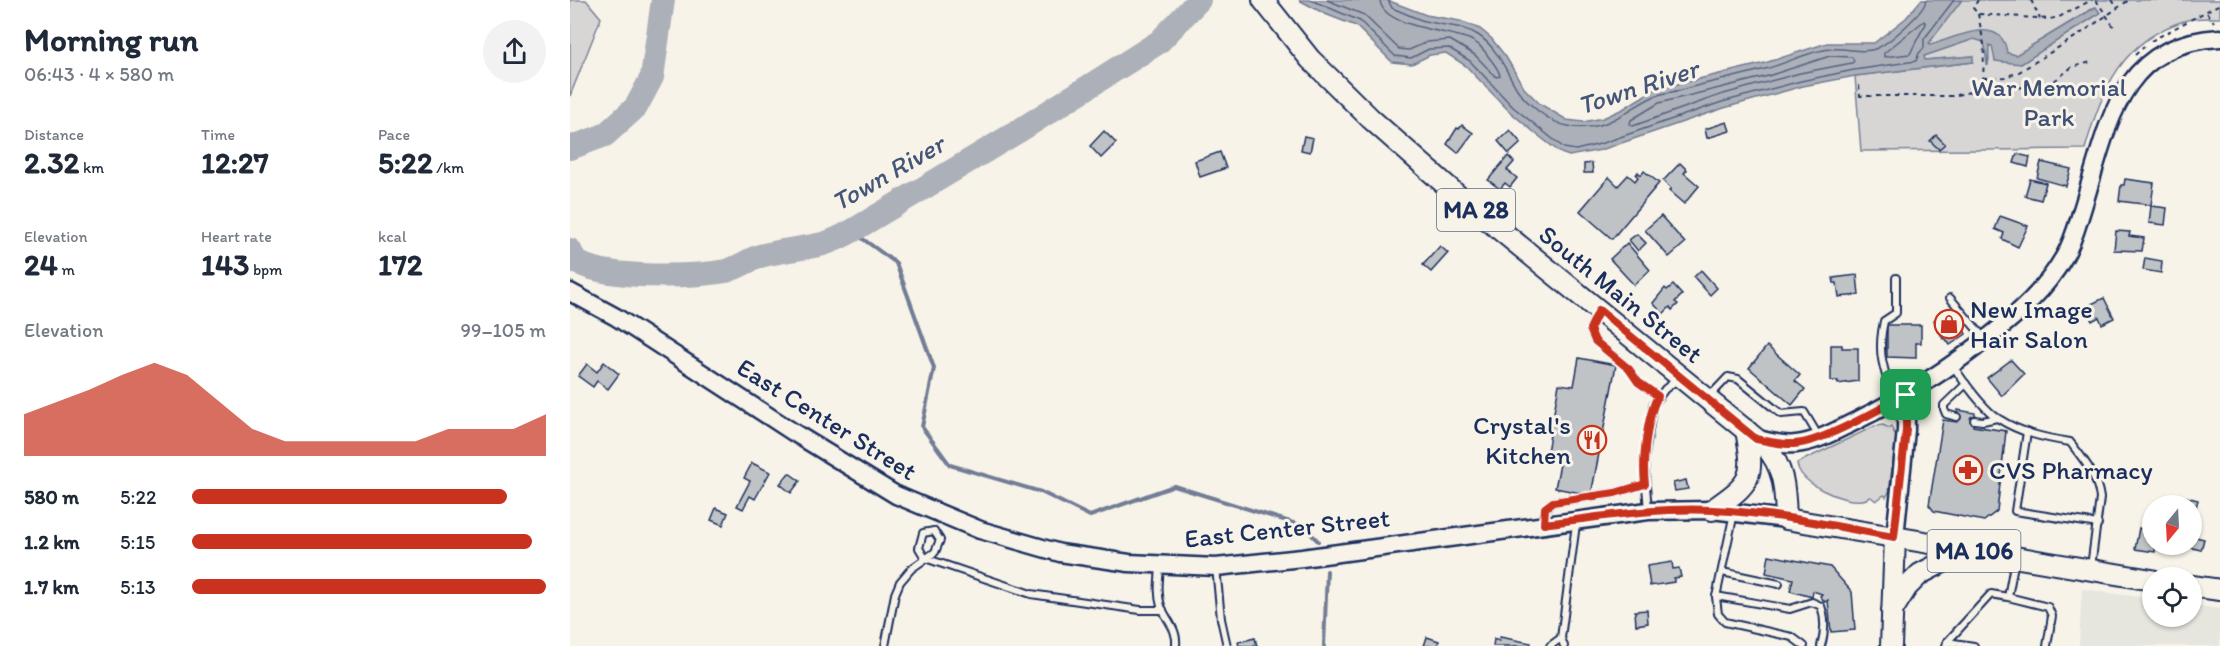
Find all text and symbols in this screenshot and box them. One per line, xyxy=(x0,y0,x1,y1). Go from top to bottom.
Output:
text: Morning run xyxy=(24,20,199,59)
button: share xyxy=(483,20,546,83)
water label: Town River xyxy=(1573,51,1706,122)
text: 06:43 · 4 × 580 m xyxy=(24,62,174,86)
park label: War Memorial Park xyxy=(1971,71,2127,133)
text: Distance xyxy=(24,125,84,144)
text: Time xyxy=(201,125,235,144)
text: Pace xyxy=(378,125,410,144)
water label: Town River xyxy=(825,125,953,218)
text: 2.32 xyxy=(24,144,79,181)
text: 12:27 xyxy=(201,144,269,181)
text: 5:22 xyxy=(378,144,433,181)
text: km xyxy=(79,158,104,177)
text: /km xyxy=(433,158,464,177)
road number: MA 28 xyxy=(1437,189,1515,231)
street label: South Main Street xyxy=(1533,218,1710,370)
text: Elevation xyxy=(24,227,88,246)
text: Heart rate xyxy=(201,227,272,246)
text: kcal xyxy=(378,227,406,246)
text: 24 xyxy=(24,246,58,283)
text: 143 xyxy=(201,246,249,283)
text: 172 xyxy=(378,246,423,283)
text: m xyxy=(58,260,75,279)
text: bpm xyxy=(249,260,283,279)
place label: New Image Hair Salon xyxy=(1970,293,2093,355)
shop icon: New Image Hair Salon xyxy=(1933,308,1965,340)
text: Elevation xyxy=(24,318,103,342)
text: 99–105 m xyxy=(461,318,546,342)
street label: East Center Street xyxy=(731,351,923,487)
pin xyxy=(1880,369,1931,420)
icon: arrive xyxy=(1889,378,1922,411)
place label: Crystal's Kitchen xyxy=(1473,409,1571,471)
restaurant icon: Crystal's Kitchen xyxy=(1576,424,1608,456)
pharmacy icon: CVS Pharmacy xyxy=(1952,454,1984,486)
place label: CVS Pharmacy xyxy=(1989,454,2153,486)
text: 580 m xyxy=(24,485,79,509)
text: 5:22 xyxy=(120,485,156,509)
north arrow xyxy=(2142,495,2202,555)
map controls xyxy=(2142,495,2202,627)
street label: East Center Street xyxy=(1183,501,1391,555)
text: 1.2 km xyxy=(24,530,80,554)
text: 5:15 xyxy=(120,530,155,554)
road number: MA 106 xyxy=(1928,530,2020,572)
button: locate xyxy=(2142,567,2202,627)
text: 1.7 km xyxy=(24,575,79,599)
text: 5:13 xyxy=(120,575,156,599)

